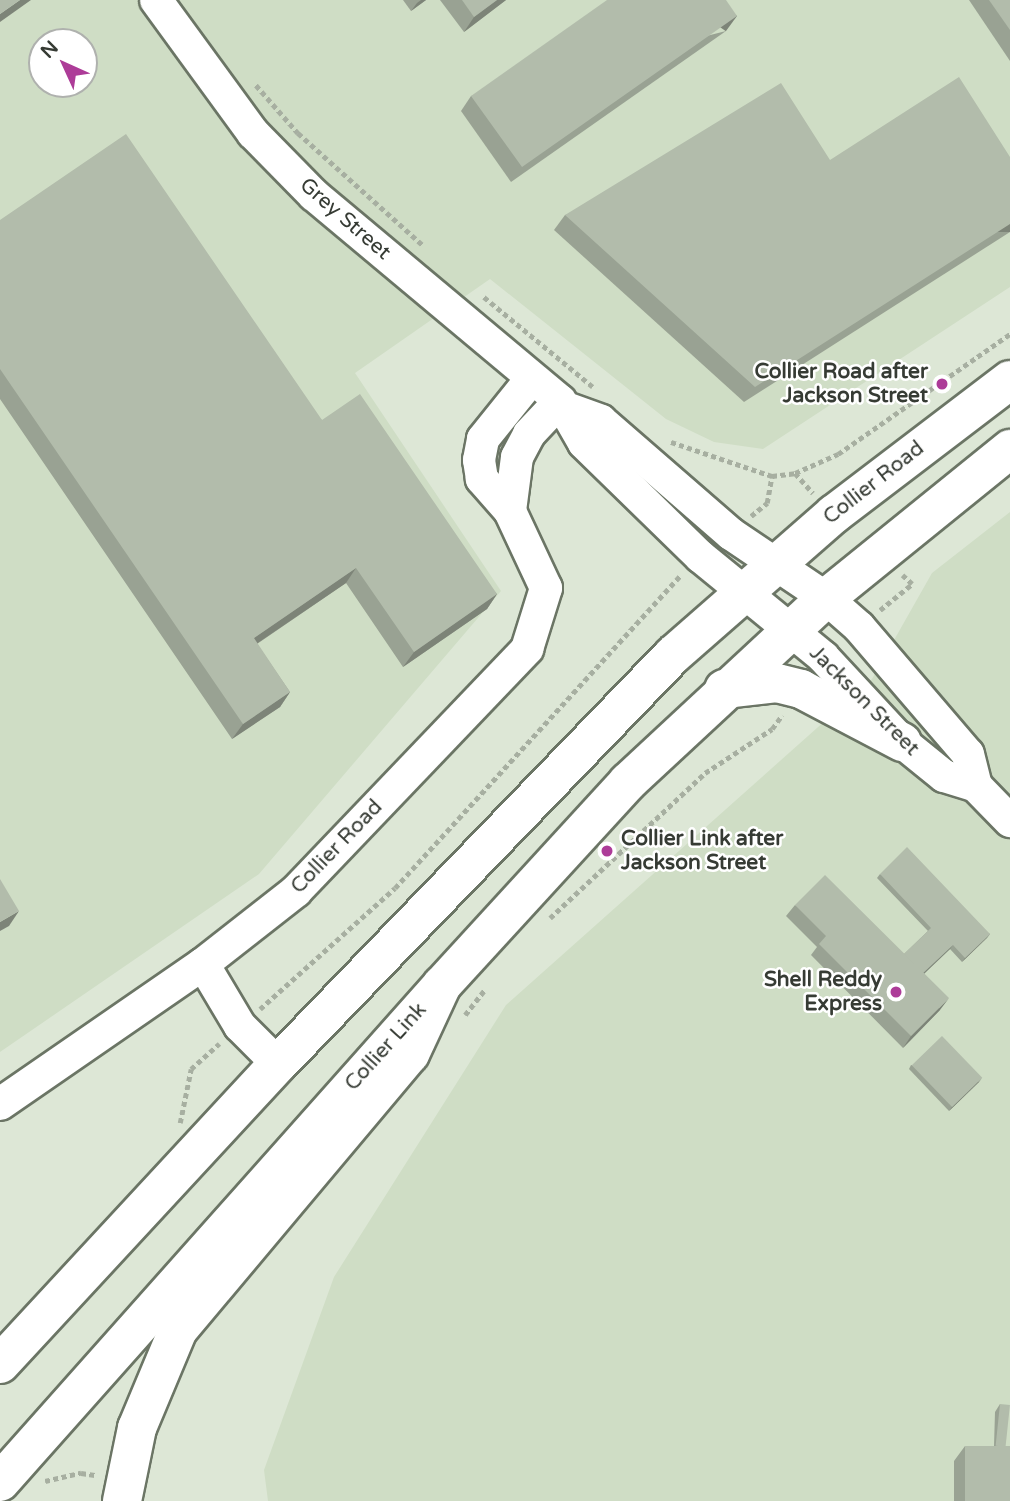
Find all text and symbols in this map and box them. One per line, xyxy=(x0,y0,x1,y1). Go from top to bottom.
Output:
north arrow xyxy=(28,28,98,98)
text: N xyxy=(36,36,63,63)
street label: Grey Street xyxy=(294,173,396,265)
place label: Collier Road after Jackson Street xyxy=(755,359,928,409)
marker: Collier Road after Jackson Street xyxy=(934,376,950,392)
street label: Collier Road xyxy=(819,436,929,530)
street label: Jackson Street xyxy=(804,641,924,761)
street label: Collier Road xyxy=(286,795,388,899)
place label: Collier Link after Jackson Street xyxy=(621,826,783,876)
marker: Collier Link after Jackson Street xyxy=(599,843,615,859)
place label: Shell Reddy Express xyxy=(764,967,882,1017)
marker: Shell Reddy Express xyxy=(888,984,904,1000)
street label: Collier Link xyxy=(340,998,432,1096)

